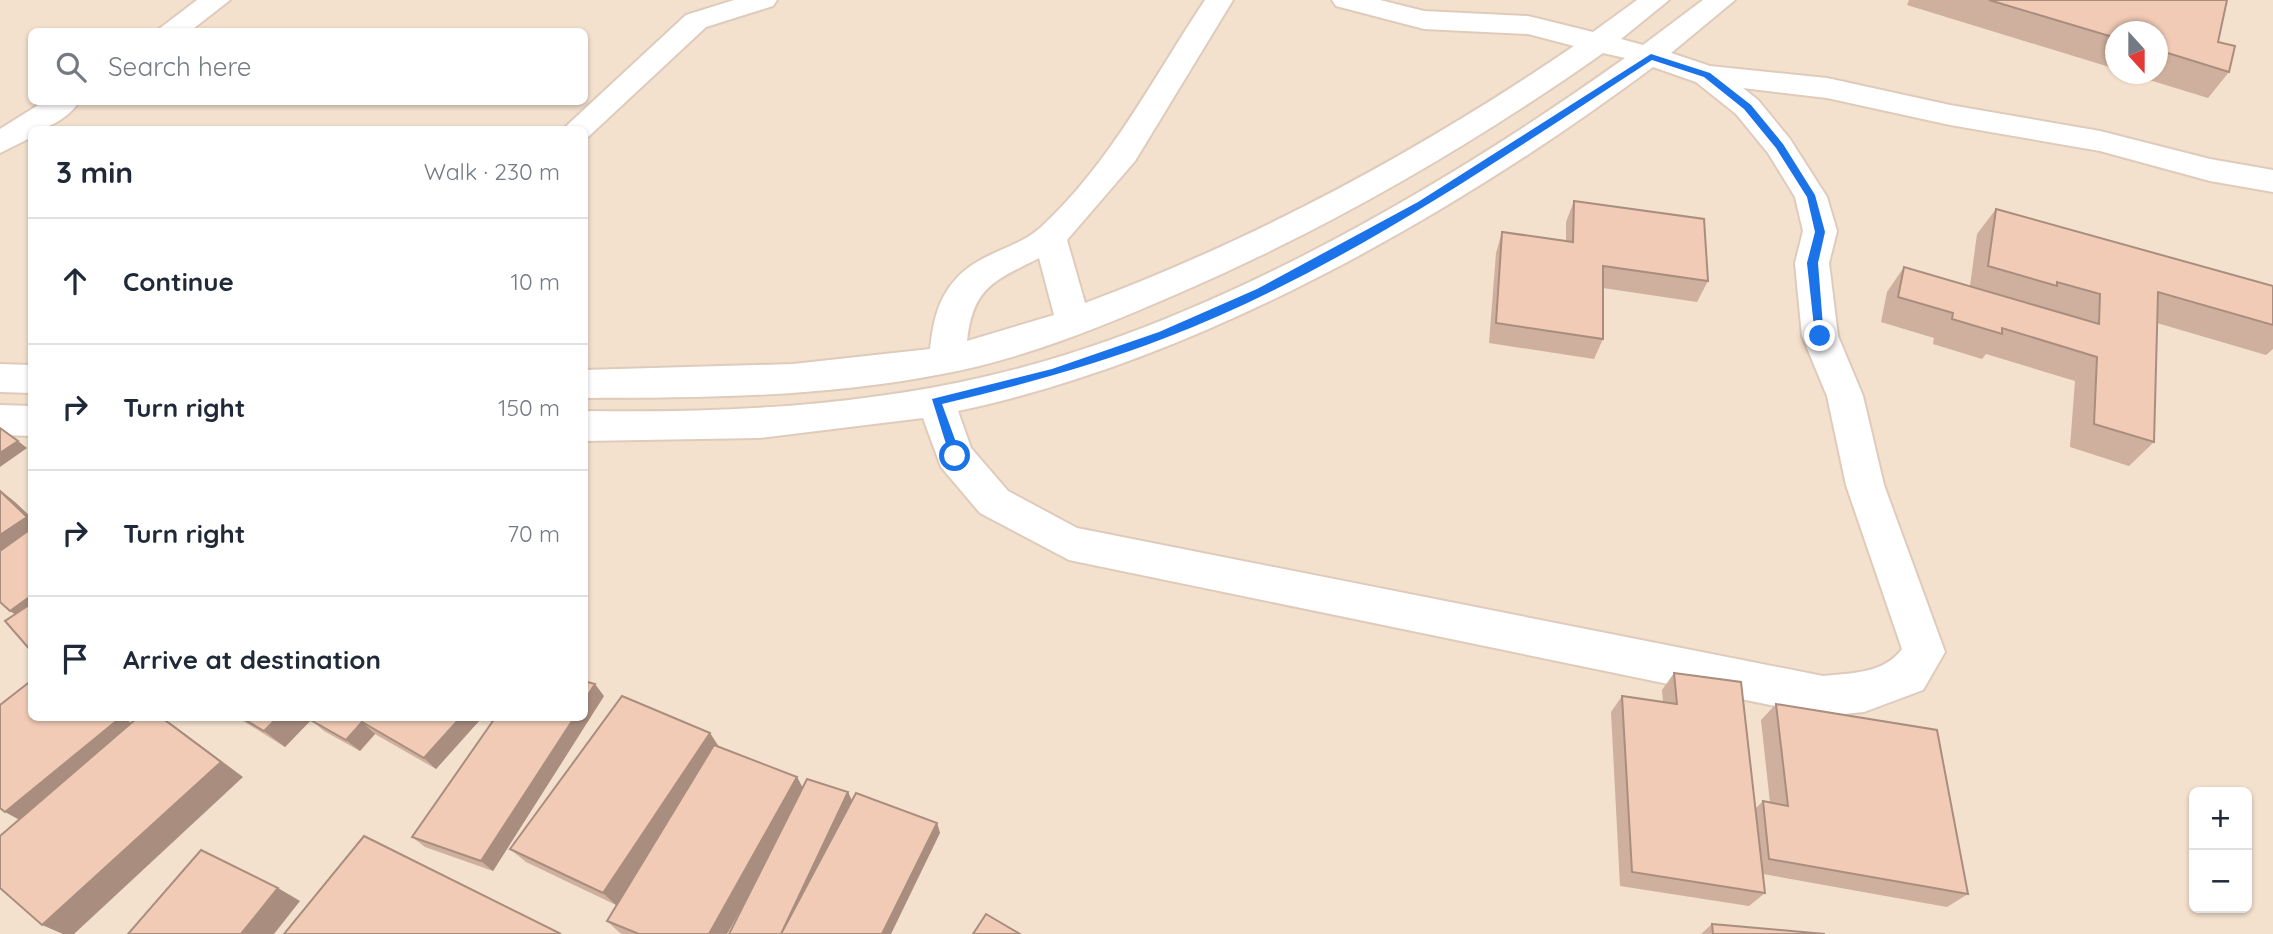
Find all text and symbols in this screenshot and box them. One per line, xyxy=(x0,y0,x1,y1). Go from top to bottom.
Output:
north arrow xyxy=(2105,21,2168,84)
search box xyxy=(28,28,588,105)
icon: search xyxy=(52,48,90,86)
text: Search here xyxy=(108,50,252,83)
text: 3 min xyxy=(56,153,133,191)
text: Walk · 230 m xyxy=(424,157,560,186)
icon: ahead xyxy=(56,262,94,300)
text: Continue xyxy=(123,265,234,298)
text: 10 m xyxy=(511,267,560,296)
route end xyxy=(1804,320,1835,351)
icon: right xyxy=(56,388,94,426)
text: Turn right xyxy=(123,391,245,424)
text: 150 m xyxy=(498,393,560,422)
route start xyxy=(939,440,970,471)
icon: right xyxy=(56,514,94,552)
text: Turn right xyxy=(123,517,245,550)
text: 70 m xyxy=(507,519,560,548)
icon: arrive xyxy=(56,640,94,678)
text: Arrive at destination xyxy=(123,643,381,676)
map controls xyxy=(2189,787,2252,913)
button: + xyxy=(2189,787,2252,850)
button: − xyxy=(2189,850,2252,913)

